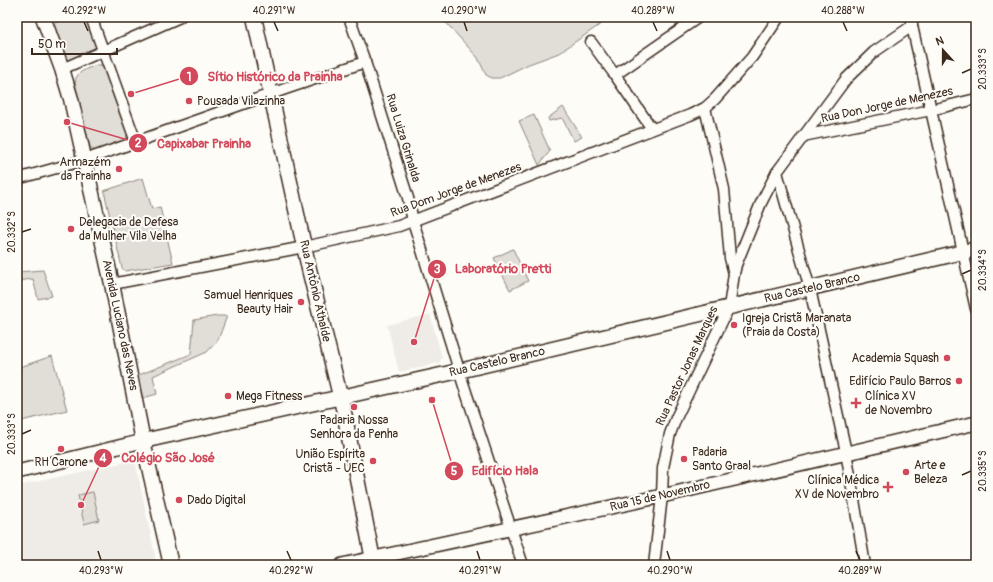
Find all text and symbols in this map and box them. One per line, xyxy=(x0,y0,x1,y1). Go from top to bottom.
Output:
text: 40.292°W xyxy=(62,5,106,17)
text: 40.291°W xyxy=(253,5,296,17)
text: 40.290°W xyxy=(441,5,487,17)
text: 40.289°W xyxy=(631,5,675,17)
text: 40.288°W xyxy=(821,5,865,17)
scale bar xyxy=(32,30,117,56)
north arrow xyxy=(923,30,963,70)
text: N xyxy=(934,34,946,49)
text: 50 m xyxy=(38,37,66,52)
text: 20.333°S xyxy=(977,48,989,90)
callout: Sítio Histórico da Prainha xyxy=(179,64,351,89)
text: Sítio Histórico da Prainha xyxy=(207,69,343,85)
text: 1 xyxy=(187,70,191,85)
street label: Rua Don Jorge de Menezes xyxy=(820,84,955,126)
street label: Rua Luiza Grinalda xyxy=(382,92,424,184)
place label: Pousada Vilazinha xyxy=(197,94,286,109)
marker: Pousada Vilazinha xyxy=(184,96,194,106)
callout: Capixabar Prainha xyxy=(128,131,259,156)
text: 2 xyxy=(135,136,142,151)
text: Capixabar Prainha xyxy=(157,136,251,152)
place label: Armazém da Prainha xyxy=(59,155,111,184)
street label: Rua Dom Jorge de Menezes xyxy=(389,159,524,221)
marker: Armazém da Prainha xyxy=(114,164,124,174)
text: 20.332°S xyxy=(6,211,18,253)
place label: Delegacia de Defesa da Mulher Vila Velha xyxy=(79,215,179,244)
marker: Delegacia de Defesa da Mulher Vila Velha xyxy=(66,224,76,234)
street label: Rua Antônio Athaíde xyxy=(296,239,334,343)
text: 20.334°S xyxy=(977,249,989,291)
callout: Laboratório Pretti xyxy=(427,256,560,281)
street label: Avenida Luciano das Neves xyxy=(99,258,141,393)
text: Laboratório Pretti xyxy=(455,261,552,277)
text: 3 xyxy=(434,262,441,277)
street label: Rua Castelo Branco xyxy=(763,270,862,306)
place label: Samuel Henriques Beauty Hair xyxy=(203,288,294,317)
marker: Samuel Henriques Beauty Hair xyxy=(296,297,306,307)
street label: Rua Pastor Jonas Marques xyxy=(653,303,722,428)
place label: Igreja Cristã Maranata (Praia da Costa) xyxy=(742,311,852,340)
marker: Igreja Cristã Maranata (Praia da Costa) xyxy=(729,320,739,330)
street label: Rua Castelo Branco xyxy=(448,344,547,380)
place label: Academia Squash xyxy=(852,351,939,366)
marker: Academia Squash xyxy=(942,353,952,363)
place label: Edifício Paulo Barros xyxy=(849,374,952,389)
marker: Edifício Paulo Barros xyxy=(954,376,964,386)
place label: Mega Fitness xyxy=(236,389,303,404)
place label: Clínica XV de Novembro xyxy=(865,389,933,418)
marker: Mega Fitness xyxy=(223,391,233,401)
marker: Clínica XV de Novembro xyxy=(850,397,862,409)
marker: Padaria Nossa Senhora da Penha xyxy=(349,402,359,412)
text: 20.333°S xyxy=(6,413,18,455)
place label: Padaria Nossa Senhora da Penha xyxy=(310,413,399,442)
marker: RH Carone xyxy=(56,444,66,454)
callout: Colégio São José xyxy=(93,445,223,470)
place label: Padaria Santo Graal xyxy=(692,445,751,474)
place label: União Espírita Cristã - UEC xyxy=(295,447,365,476)
text: Colégio São José xyxy=(121,450,215,466)
text: 20.335°S xyxy=(977,450,989,492)
text: 4 xyxy=(99,451,107,466)
marker: Padaria Santo Graal xyxy=(679,454,689,464)
place label: RH Carone xyxy=(34,455,88,470)
marker: União Espírita Cristã - UEC xyxy=(368,456,378,466)
callout: Edifício Hala xyxy=(444,458,546,483)
place label: Arte e Beleza xyxy=(914,458,948,487)
text: Edifício Hala xyxy=(472,463,538,479)
text: 5 xyxy=(451,464,458,479)
marker: Arte e Beleza xyxy=(901,467,911,477)
place label: Clínica Médica XV de Novembro xyxy=(795,473,880,502)
street label: Rua 15 de Novembro xyxy=(608,477,712,515)
marker: Clínica Médica XV de Novembro xyxy=(882,481,894,493)
place label: Dado Digital xyxy=(187,493,246,508)
marker: Dado Digital xyxy=(174,495,184,505)
text: 40.293°W xyxy=(79,565,123,577)
text: 40.292°W xyxy=(269,565,313,577)
text: 40.291°W xyxy=(459,565,502,577)
text: 40.290°W xyxy=(647,565,693,577)
text: 40.289°W xyxy=(838,565,882,577)

